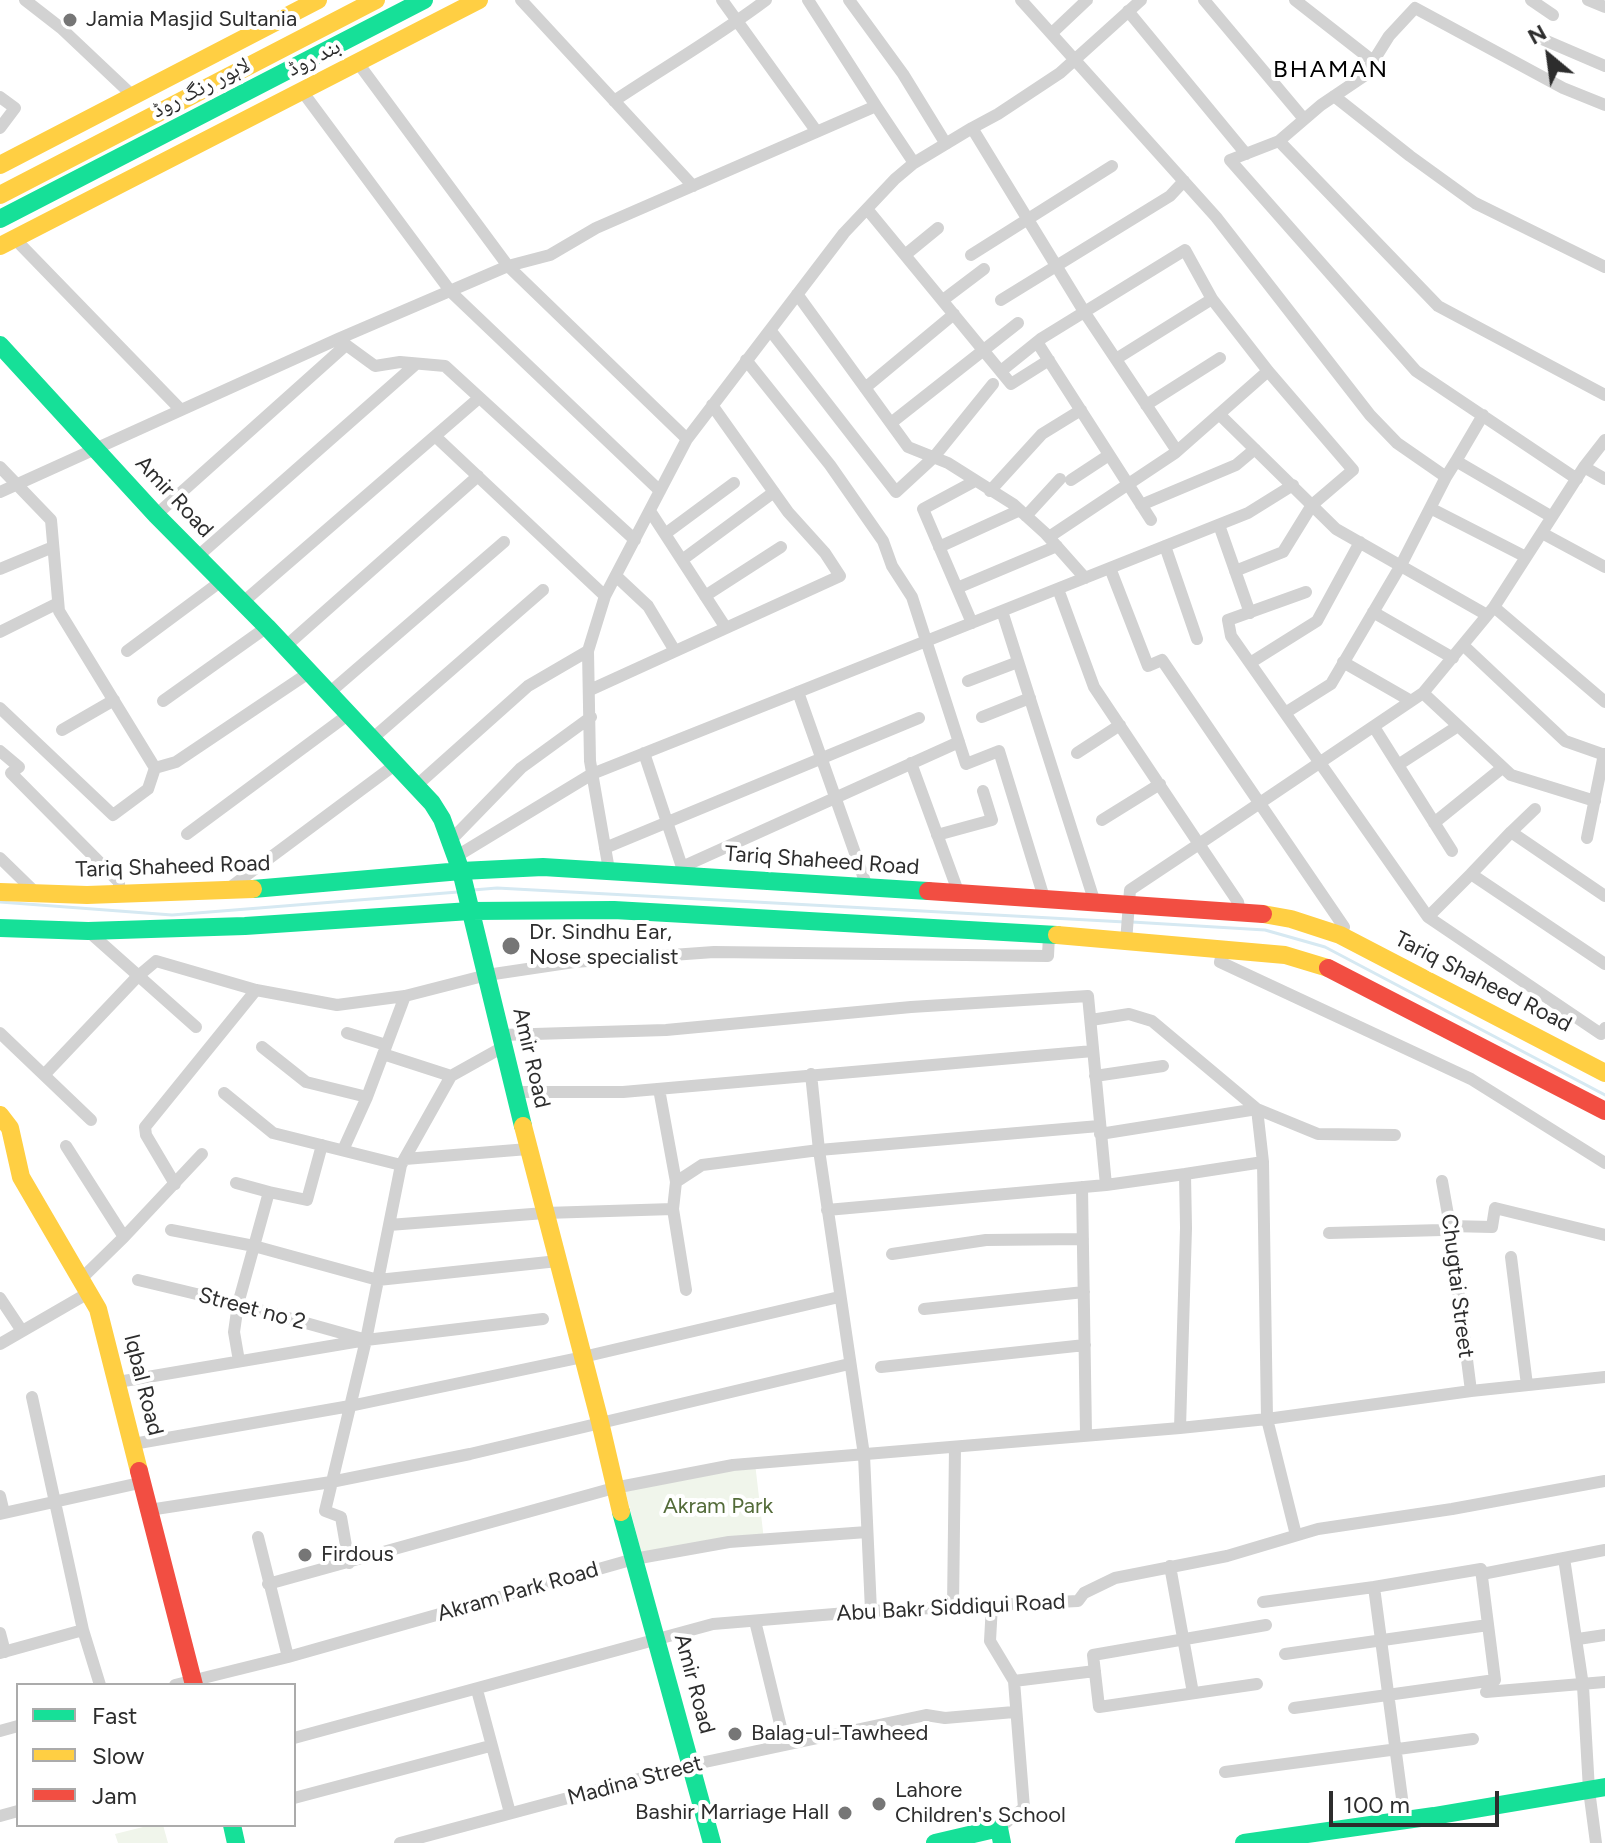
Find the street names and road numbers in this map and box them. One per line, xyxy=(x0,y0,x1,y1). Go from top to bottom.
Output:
street label: بند روڈ xyxy=(283,33,345,83)
street label: لاہور رنگ روڈ xyxy=(148,52,254,124)
street label: Amir Road xyxy=(129,451,219,543)
street label: Tariq Shaheed Road xyxy=(724,841,920,881)
street label: Tariq Shaheed Road xyxy=(75,850,271,884)
street label: Tariq Shaheed Road xyxy=(1390,926,1576,1038)
street label: Amir Road xyxy=(507,1005,555,1111)
street label: Chugtai Street xyxy=(1435,1212,1479,1360)
street label: Street no 2 xyxy=(196,1282,308,1336)
street label: Iqbal Road xyxy=(118,1331,168,1439)
street label: Akram Park Road xyxy=(434,1556,602,1628)
street label: Abu Bakr Siddiqui Road xyxy=(836,1589,1066,1627)
street label: Amir Road xyxy=(668,1631,720,1737)
street label: Madina Street xyxy=(565,1750,705,1812)

